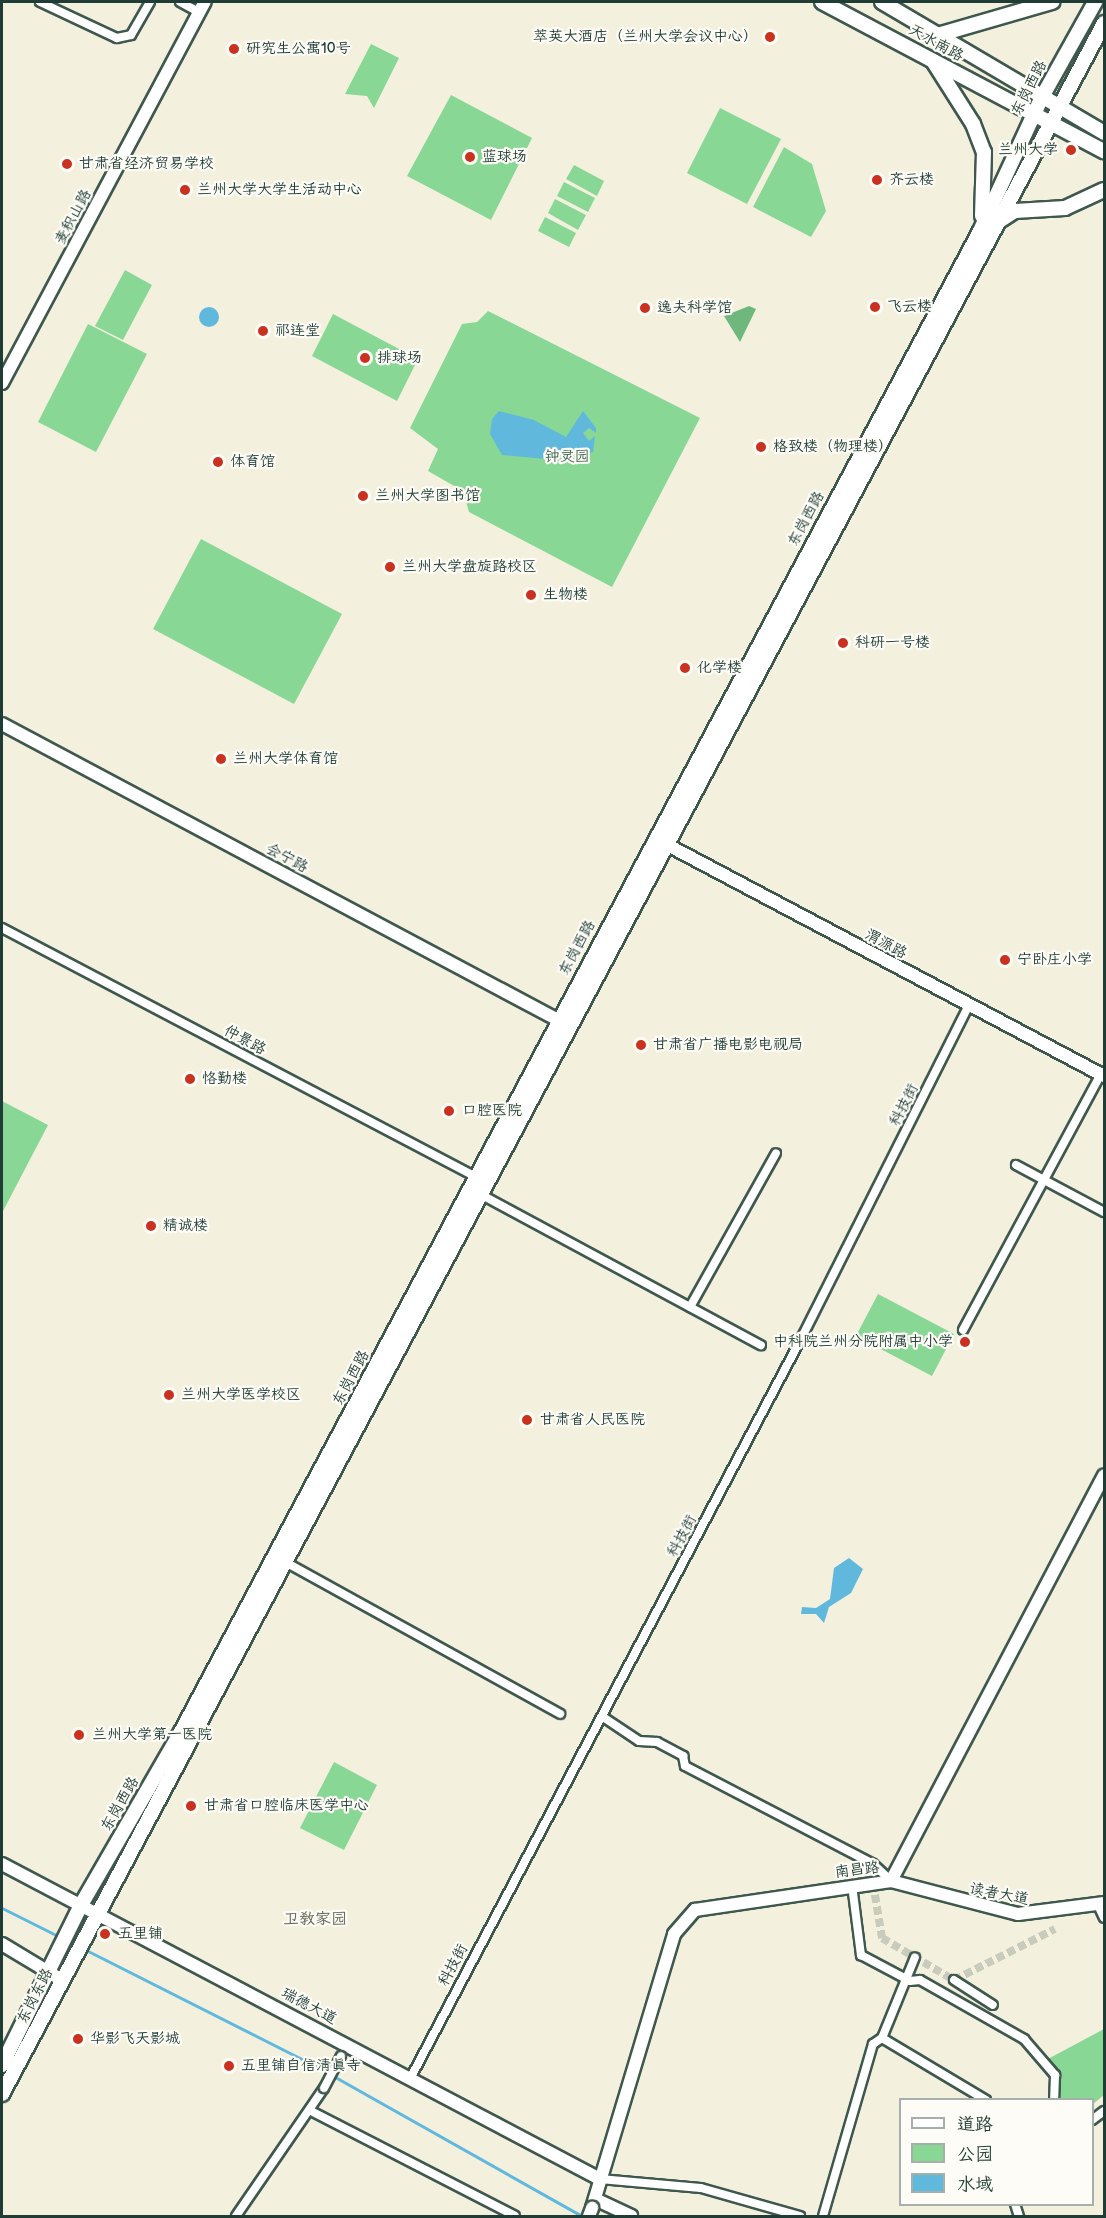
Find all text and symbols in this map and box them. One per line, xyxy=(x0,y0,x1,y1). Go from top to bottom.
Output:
street label: 天水南路 xyxy=(905,21,967,65)
place label: 萃英大酒店（兰州大学会议中心） xyxy=(533,28,758,46)
marker: 萃英大酒店（兰州大学会议中心） xyxy=(763,30,777,44)
place label: 研究生公寓10号 xyxy=(246,40,351,58)
marker: 研究生公寓10号 xyxy=(227,42,241,56)
street label: 东岗西路 xyxy=(1007,57,1051,119)
place label: 兰州大学 xyxy=(998,141,1058,159)
marker: 兰州大学 xyxy=(1062,141,1080,159)
place label: 蓝球场 xyxy=(482,148,527,166)
marker: 蓝球场 xyxy=(463,150,477,164)
place label: 甘肃省经济贸易学校 xyxy=(79,155,214,173)
marker: 甘肃省经济贸易学校 xyxy=(60,157,74,171)
place label: 齐云楼 xyxy=(889,171,934,189)
marker: 齐云楼 xyxy=(870,173,884,187)
place label: 兰州大学大学生活动中心 xyxy=(197,181,362,199)
marker: 兰州大学大学生活动中心 xyxy=(178,183,192,197)
street label: 麦积山路 xyxy=(51,186,95,248)
place label: 飞云楼 xyxy=(887,298,932,316)
place label: 逸夫科学馆 xyxy=(657,299,732,317)
marker: 飞云楼 xyxy=(868,300,882,314)
marker: 逸夫科学馆 xyxy=(638,301,652,315)
place label: 祁连堂 xyxy=(275,322,320,340)
marker: 祁连堂 xyxy=(256,324,270,338)
place label: 排球场 xyxy=(377,349,422,367)
marker: 排球场 xyxy=(358,351,372,365)
place label: 格致楼（物理楼） xyxy=(773,438,893,456)
marker: 格致楼（物理楼） xyxy=(754,440,768,454)
park label: 钟灵园 xyxy=(545,448,589,466)
place label: 体育馆 xyxy=(230,453,275,471)
marker: 体育馆 xyxy=(211,455,225,469)
place label: 兰州大学图书馆 xyxy=(375,487,480,505)
street label: 东岗西路 xyxy=(784,488,828,550)
marker: 兰州大学图书馆 xyxy=(356,489,370,503)
place label: 兰州大学盘旋路校区 xyxy=(402,558,537,576)
marker: 兰州大学盘旋路校区 xyxy=(383,560,397,574)
place label: 生物楼 xyxy=(543,586,588,604)
marker: 生物楼 xyxy=(524,588,538,602)
place label: 科研一号楼 xyxy=(855,634,930,652)
marker: 科研一号楼 xyxy=(836,636,850,650)
place label: 化学楼 xyxy=(697,659,742,677)
marker: 化学楼 xyxy=(678,661,692,675)
place label: 兰州大学体育馆 xyxy=(233,750,338,768)
marker: 兰州大学体育馆 xyxy=(214,752,228,766)
street label: 会宁路 xyxy=(263,839,311,877)
street label: 东岗西路 xyxy=(555,917,599,979)
street label: 渭源路 xyxy=(862,925,910,963)
place label: 宁卧庄小学 xyxy=(1017,951,1092,969)
marker: 宁卧庄小学 xyxy=(998,953,1012,967)
street label: 仲景路 xyxy=(221,1021,269,1059)
place label: 甘肃省广播电影电视局 xyxy=(653,1036,803,1054)
marker: 甘肃省广播电影电视局 xyxy=(634,1038,648,1052)
place label: 恪勤楼 xyxy=(202,1070,247,1088)
marker: 恪勤楼 xyxy=(183,1072,197,1086)
street label: 科技街 xyxy=(886,1081,922,1129)
marker: 口腔医院 xyxy=(440,1102,458,1120)
place label: 口腔医院 xyxy=(462,1102,522,1120)
place label: 精诚楼 xyxy=(163,1217,208,1235)
marker: 精诚楼 xyxy=(144,1219,158,1233)
place label: 中科院兰州分院附属中小学 xyxy=(773,1333,953,1351)
marker: 中科院兰州分院附属中小学 xyxy=(958,1335,972,1349)
street label: 东岗西路 xyxy=(329,1347,373,1409)
place label: 兰州大学医学校区 xyxy=(181,1386,301,1404)
marker: 兰州大学医学校区 xyxy=(162,1388,176,1402)
marker: 甘肃省人民医院 xyxy=(518,1411,536,1429)
place label: 甘肃省人民医院 xyxy=(540,1411,645,1429)
street label: 科技街 xyxy=(663,1512,701,1560)
marker: 兰州大学第一医院 xyxy=(70,1726,88,1744)
place label: 兰州大学第一医院 xyxy=(92,1726,212,1744)
street label: 东岗西路 xyxy=(97,1774,143,1834)
marker: 甘肃省口腔临床医学中心 xyxy=(182,1797,200,1815)
place label: 甘肃省口腔临床医学中心 xyxy=(204,1797,369,1815)
street label: 南昌路 xyxy=(834,1858,880,1882)
street label: 读者大道 xyxy=(968,1879,1030,1909)
district label: 卫教家园 xyxy=(283,1910,347,1930)
marker: 五里铺 xyxy=(96,1925,114,1943)
place label: 五里铺 xyxy=(118,1925,163,1943)
street label: 科技街 xyxy=(434,1941,472,1989)
street label: 东岗东路 xyxy=(13,1965,57,2027)
street label: 瑞德大道 xyxy=(278,1984,340,2028)
place label: 华影飞天影城 xyxy=(90,2030,180,2048)
marker: 华影飞天影城 xyxy=(71,2032,85,2046)
place label: 五里铺自信清真寺 xyxy=(241,2057,361,2075)
marker: 五里铺自信清真寺 xyxy=(222,2059,236,2073)
legend xyxy=(899,2098,1094,2206)
text: 道路 xyxy=(957,2114,993,2135)
text: 公园 xyxy=(957,2144,993,2165)
text: 水域 xyxy=(957,2174,993,2195)

